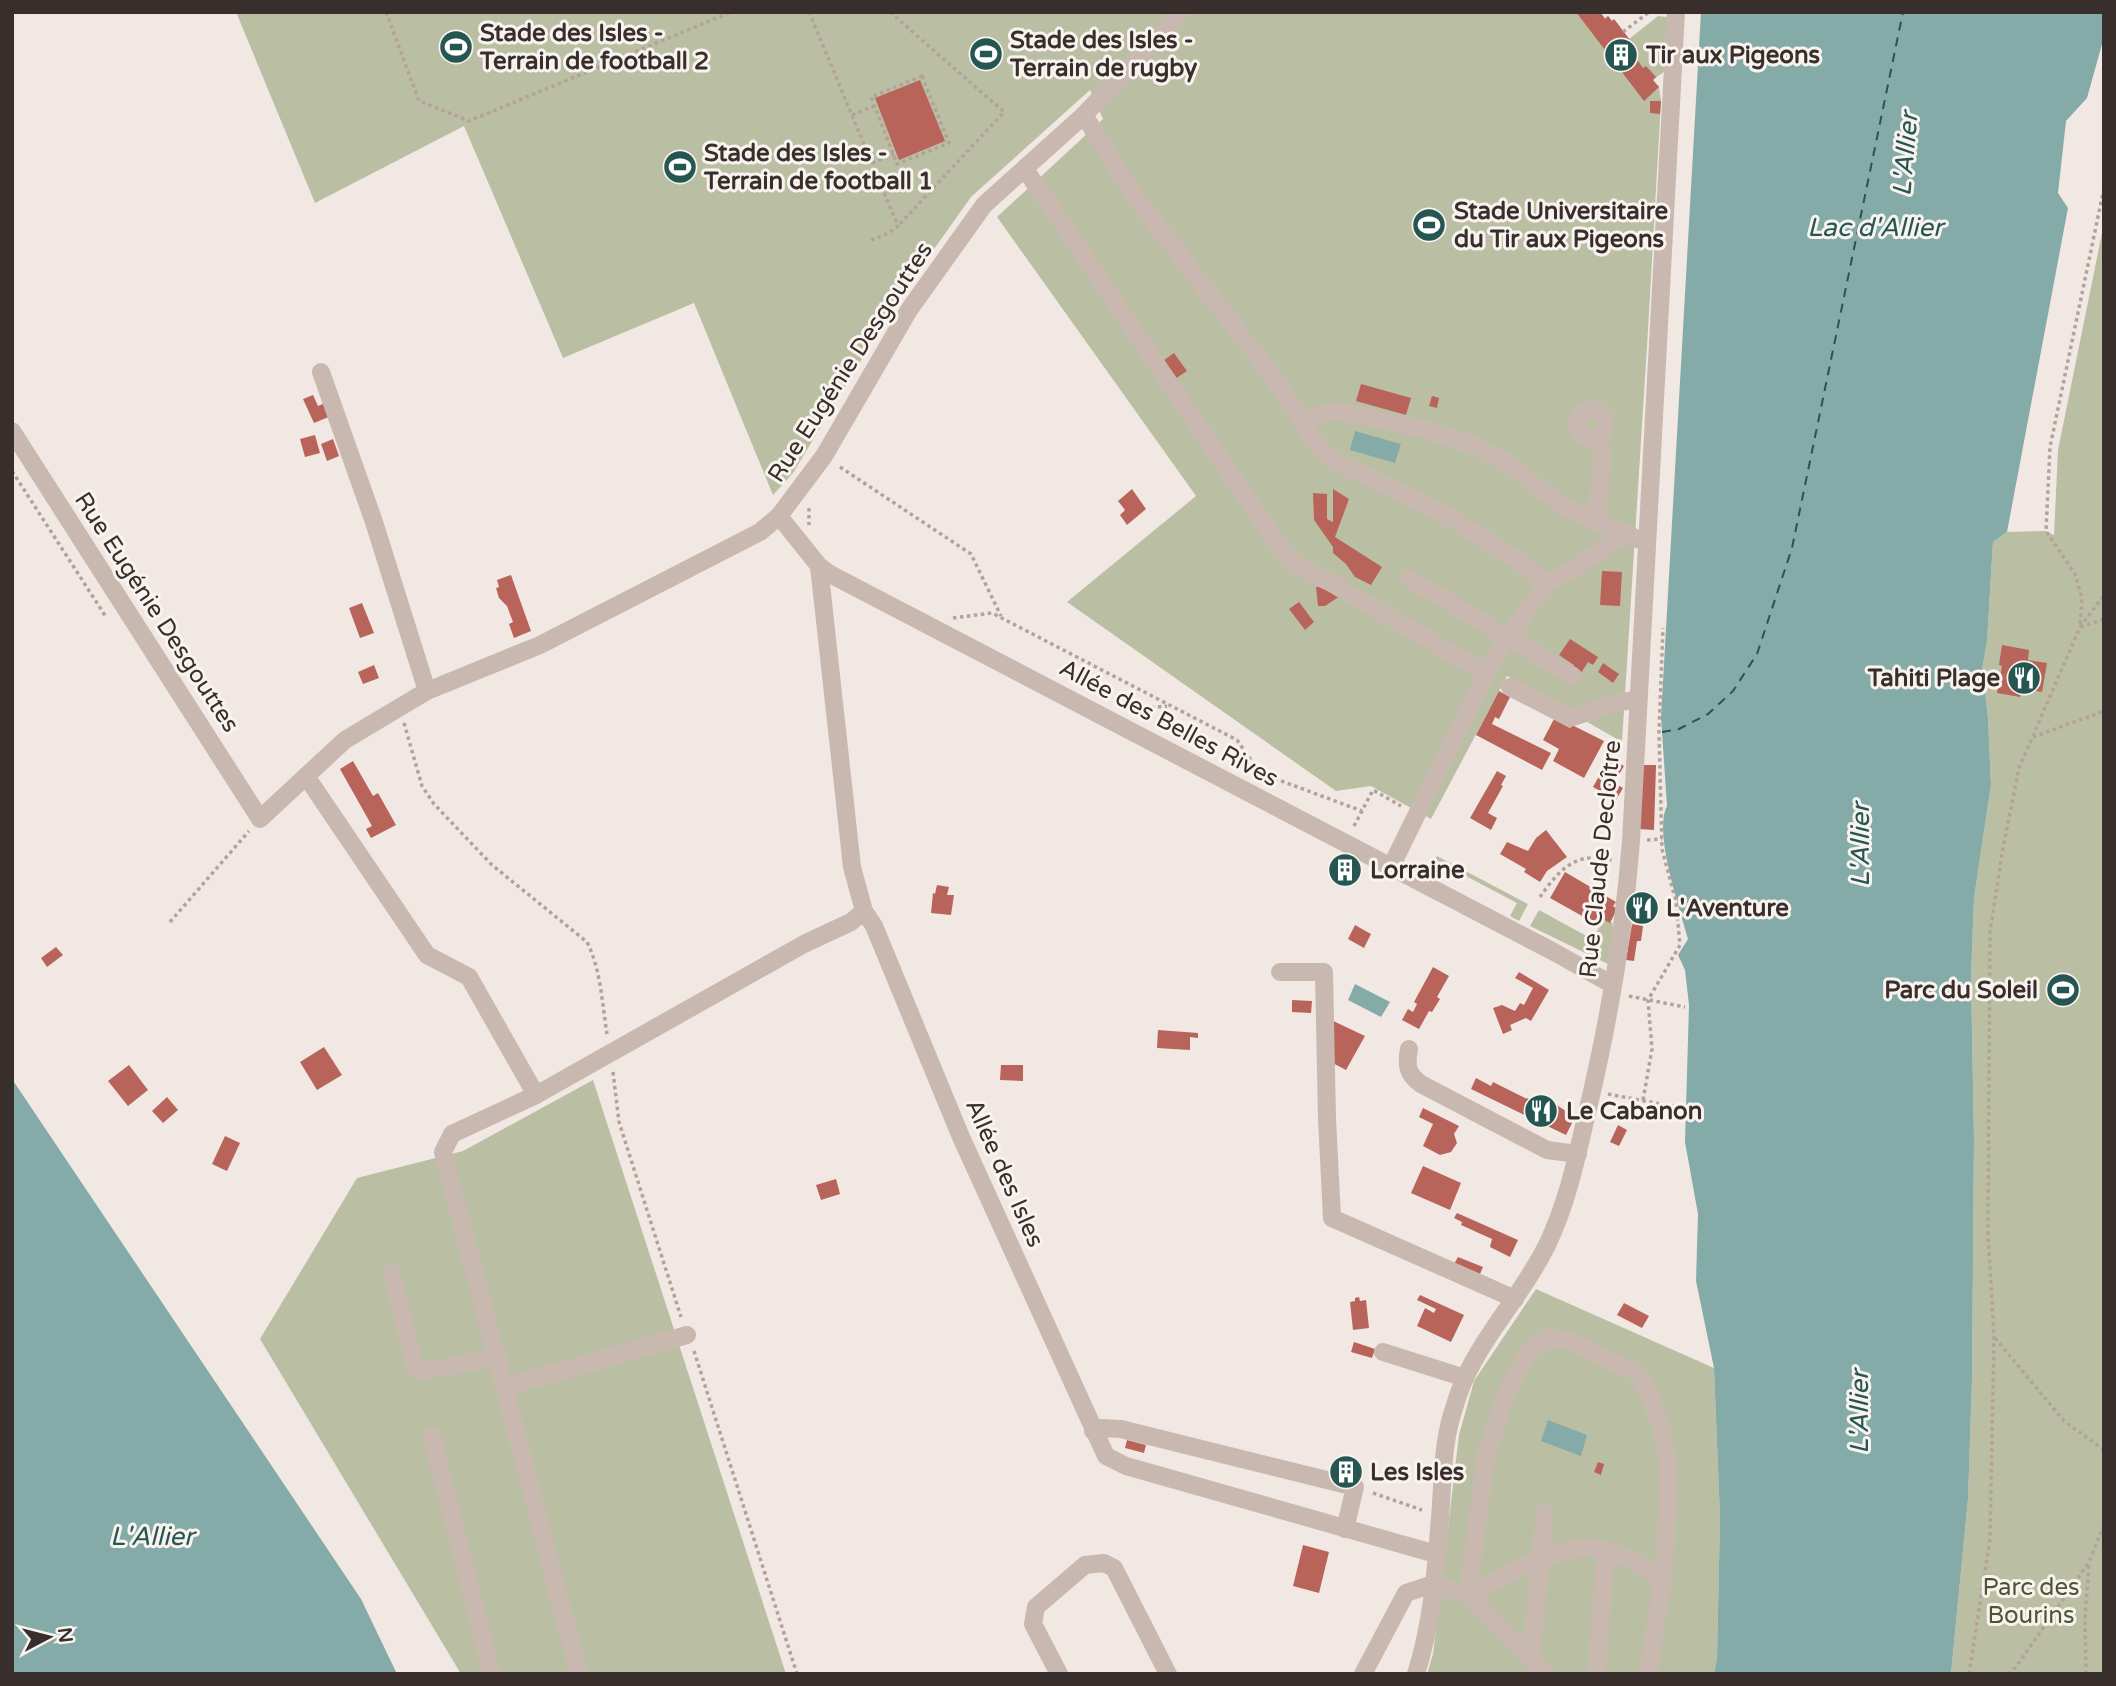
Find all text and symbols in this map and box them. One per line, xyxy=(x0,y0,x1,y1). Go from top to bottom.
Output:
place label: Stade des Isles - Terrain de football 2 xyxy=(479,19,709,76)
place label: Stade des Isles - Terrain de rugby xyxy=(1009,26,1197,83)
sports icon: Stade des Isles - Terrain de football 2 xyxy=(437,28,475,66)
sports icon: Stade des Isles - Terrain de rugby xyxy=(967,35,1005,73)
building icon: Tir aux Pigeons xyxy=(1602,36,1640,74)
place label: Tir aux Pigeons xyxy=(1645,41,1820,70)
water label: L'Allier xyxy=(1886,108,1925,197)
place label: Stade des Isles - Terrain de football 1 xyxy=(703,139,933,196)
sports icon: Stade des Isles - Terrain de football 1 xyxy=(661,148,699,186)
place label: Stade Universitaire du Tir aux Pigeons xyxy=(1454,197,1669,254)
sports icon: Stade Universitaire du Tir aux Pigeons xyxy=(1410,206,1448,244)
water label: Lac d'Allier xyxy=(1807,212,1946,243)
street label: Rue Eugénie Desgouttes xyxy=(762,237,939,488)
street label: Rue Eugénie Desgouttes xyxy=(68,487,245,738)
street label: Allée des Belles Rives xyxy=(1054,653,1283,793)
restaurant icon: Tahiti Plage xyxy=(2005,659,2043,697)
place label: Tahiti Plage xyxy=(1867,664,2000,693)
street label: Rue Claude Decloître xyxy=(1574,739,1627,980)
water label: L'Allier xyxy=(1845,800,1876,887)
building icon: Lorraine xyxy=(1326,851,1364,889)
place label: Lorraine xyxy=(1370,856,1465,885)
restaurant icon: L'Aventure xyxy=(1623,889,1661,927)
place label: L'Aventure xyxy=(1666,894,1789,923)
sports icon: Parc du Soleil xyxy=(2044,971,2082,1009)
place label: Parc du Soleil xyxy=(1884,976,2038,1005)
restaurant icon: Le Cabanon xyxy=(1522,1092,1560,1130)
street label: Allée des Isles xyxy=(959,1095,1050,1252)
place label: Le Cabanon xyxy=(1566,1097,1702,1126)
water label: L'Allier xyxy=(1844,1367,1875,1454)
building icon: Les Isles xyxy=(1327,1453,1365,1491)
place label: Les Isles xyxy=(1370,1458,1464,1487)
water label: L'Allier xyxy=(110,1521,197,1552)
park label: Parc des Bourins xyxy=(1982,1573,2080,1630)
north arrow xyxy=(14,1602,84,1672)
text: N xyxy=(53,1626,77,1644)

